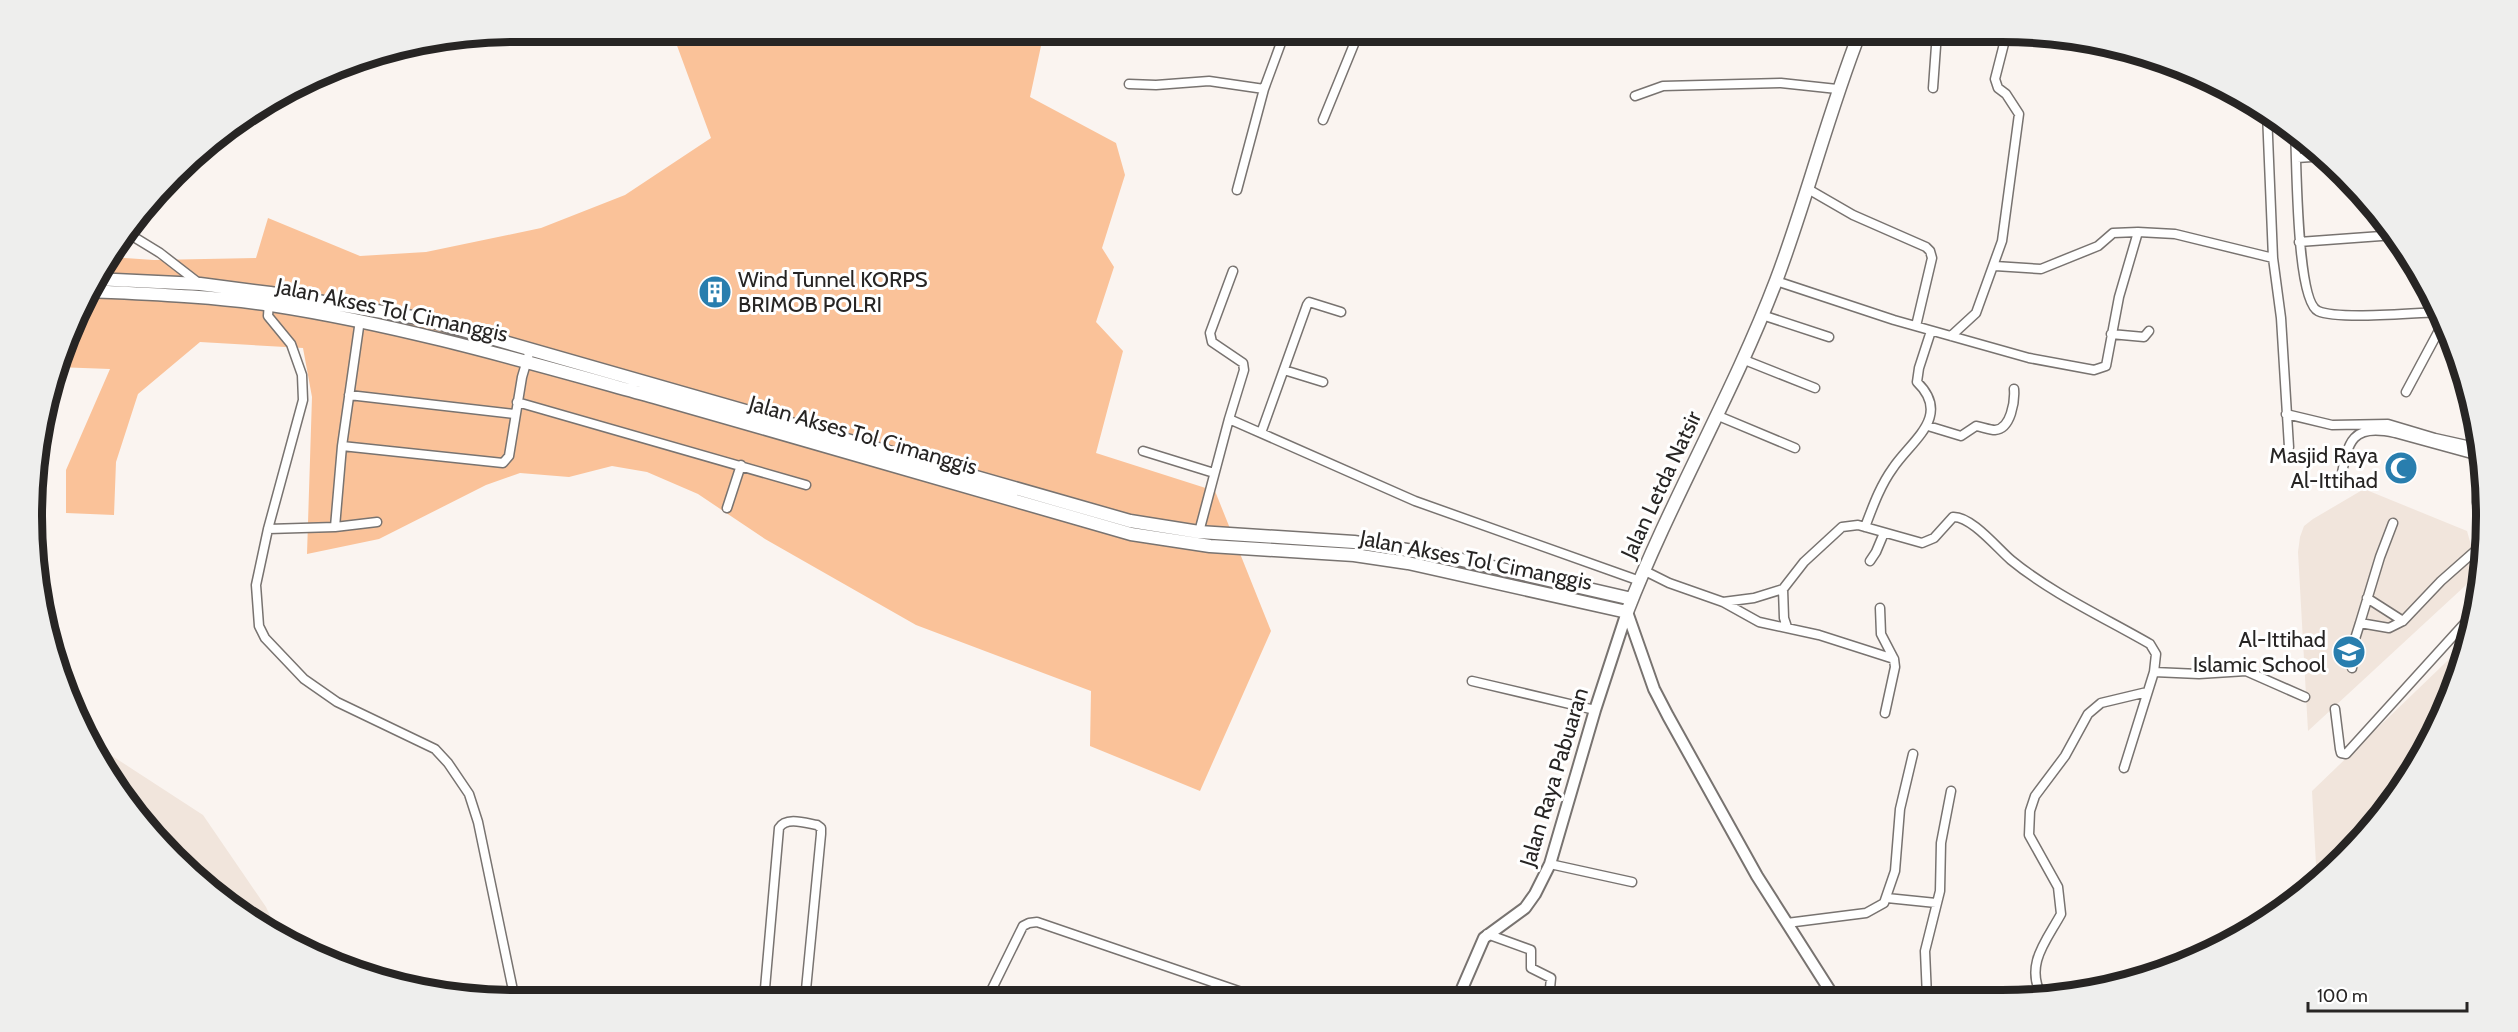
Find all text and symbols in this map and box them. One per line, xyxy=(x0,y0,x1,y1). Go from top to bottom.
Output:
place label: Wind Tunnel KORPS BRIMOB POLRI xyxy=(738,266,928,318)
street label: Jalan Akses Tol Cimanggis xyxy=(273,272,510,348)
building icon: Wind Tunnel KORPS BRIMOB POLRI xyxy=(697,274,733,310)
street label: Jalan Akses Tol Cimanggis xyxy=(745,389,980,481)
street label: Jalan Letda Natsir xyxy=(1615,407,1707,564)
place label: Masjid Raya Al-Ittihad xyxy=(2269,442,2378,494)
mosque icon: Masjid Raya Al-Ittihad xyxy=(2383,450,2419,486)
street label: Jalan Akses Tol Cimanggis xyxy=(1357,524,1594,596)
place label: Al-Ittihad Islamic School xyxy=(2193,626,2327,678)
school or university icon: Al-Ittihad Islamic School xyxy=(2331,634,2367,670)
street label: Jalan Raya Pabuaran xyxy=(1514,684,1594,871)
scale bar xyxy=(2308,975,2467,1013)
text: 100 m xyxy=(2317,985,2368,1007)

